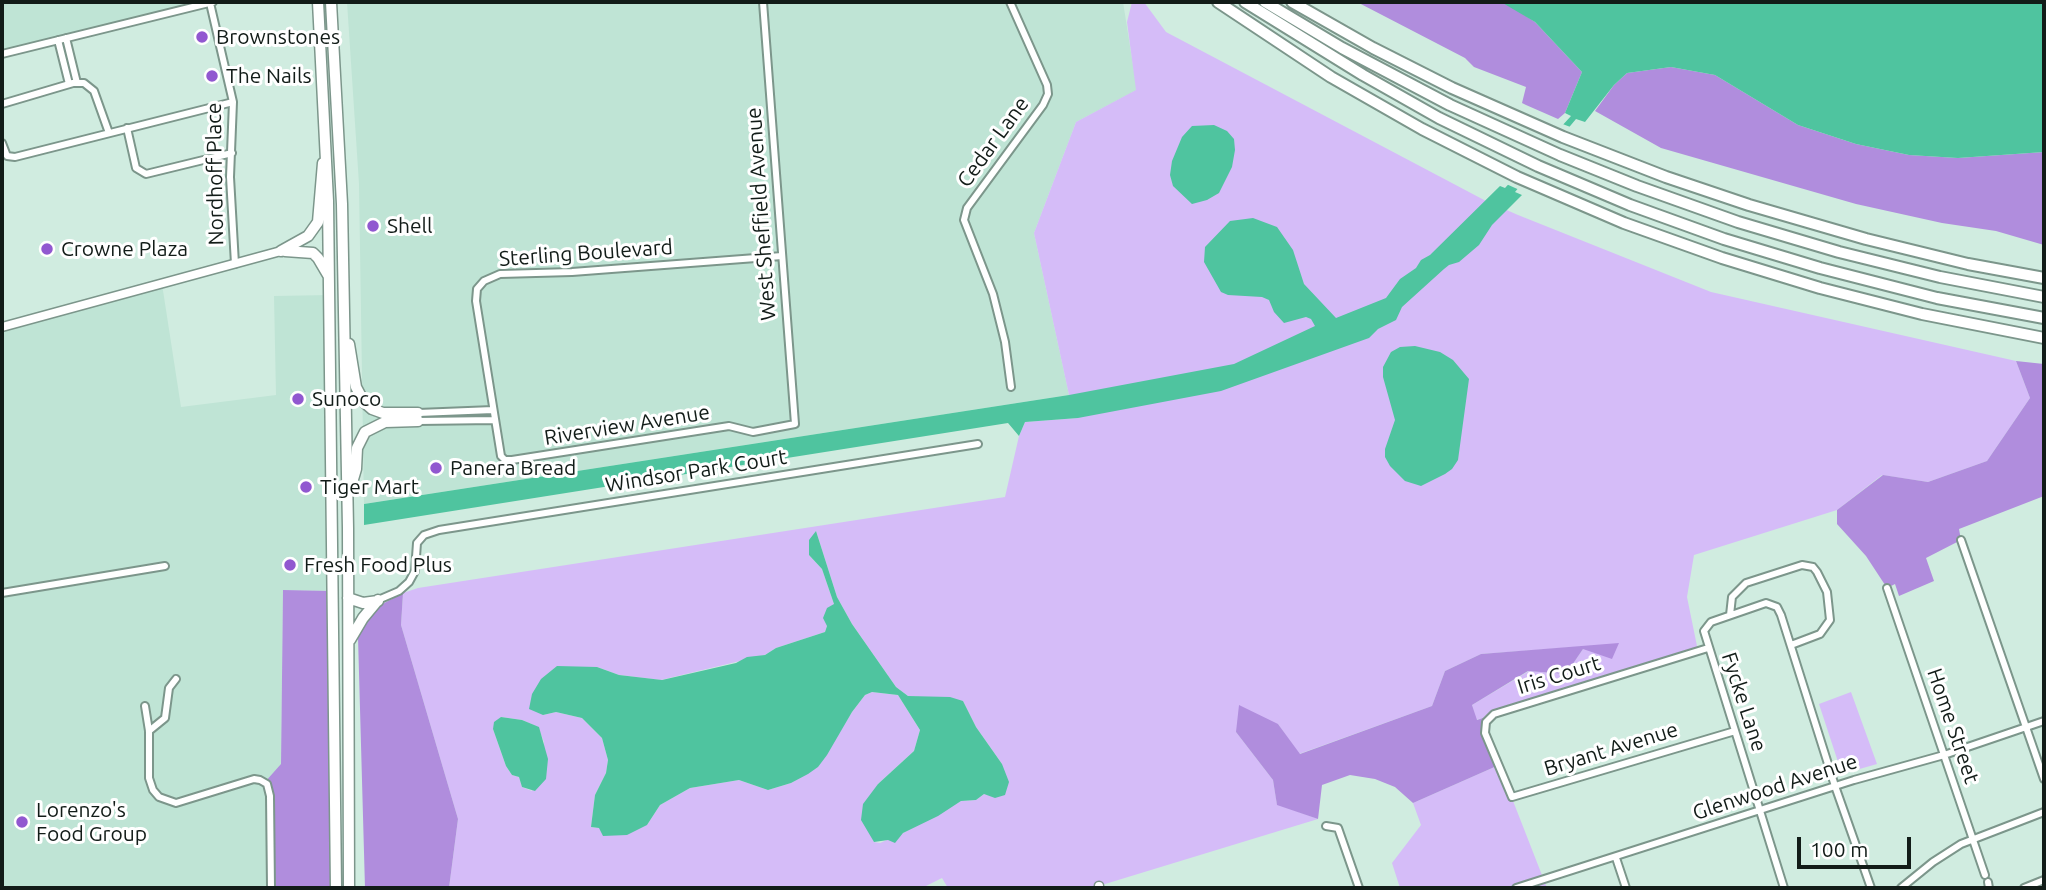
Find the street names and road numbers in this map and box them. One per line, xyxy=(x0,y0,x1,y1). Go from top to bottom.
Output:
street label: Cedar Lane xyxy=(952,92,1034,192)
street label: Nordhoff Place xyxy=(201,102,229,246)
street label: West Sheffield Avenue xyxy=(741,107,781,321)
street label: Sterling Boulevard xyxy=(498,234,674,272)
street label: Riverview Avenue xyxy=(542,399,712,451)
street label: Windsor Park Court xyxy=(604,444,788,498)
street label: Fycke Lane xyxy=(1716,649,1772,755)
street label: Iris Court xyxy=(1514,650,1604,700)
street label: Home Street xyxy=(1922,665,1984,787)
street label: Bryant Avenue xyxy=(1541,717,1681,781)
street label: Glenwood Avenue xyxy=(1689,748,1861,826)

